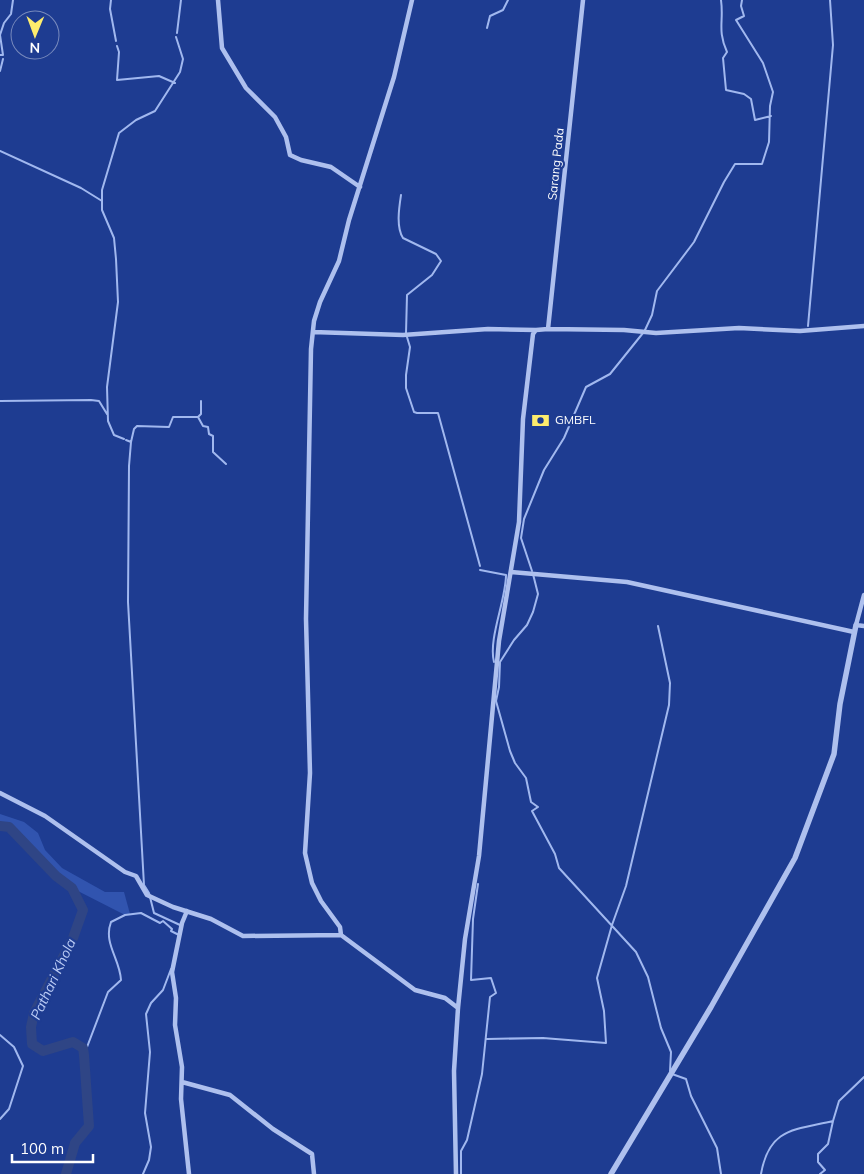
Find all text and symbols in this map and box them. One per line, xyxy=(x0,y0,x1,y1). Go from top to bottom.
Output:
north arrow xyxy=(10,10,60,60)
text: N xyxy=(29,39,40,57)
street label: Sarang Pada xyxy=(544,127,567,201)
bank icon: GMBFL xyxy=(531,410,551,430)
place label: GMBFL xyxy=(555,412,596,427)
water label: Pathari Khola xyxy=(26,936,80,1022)
scale bar xyxy=(12,1132,94,1164)
text: 100 m xyxy=(20,1139,64,1158)

